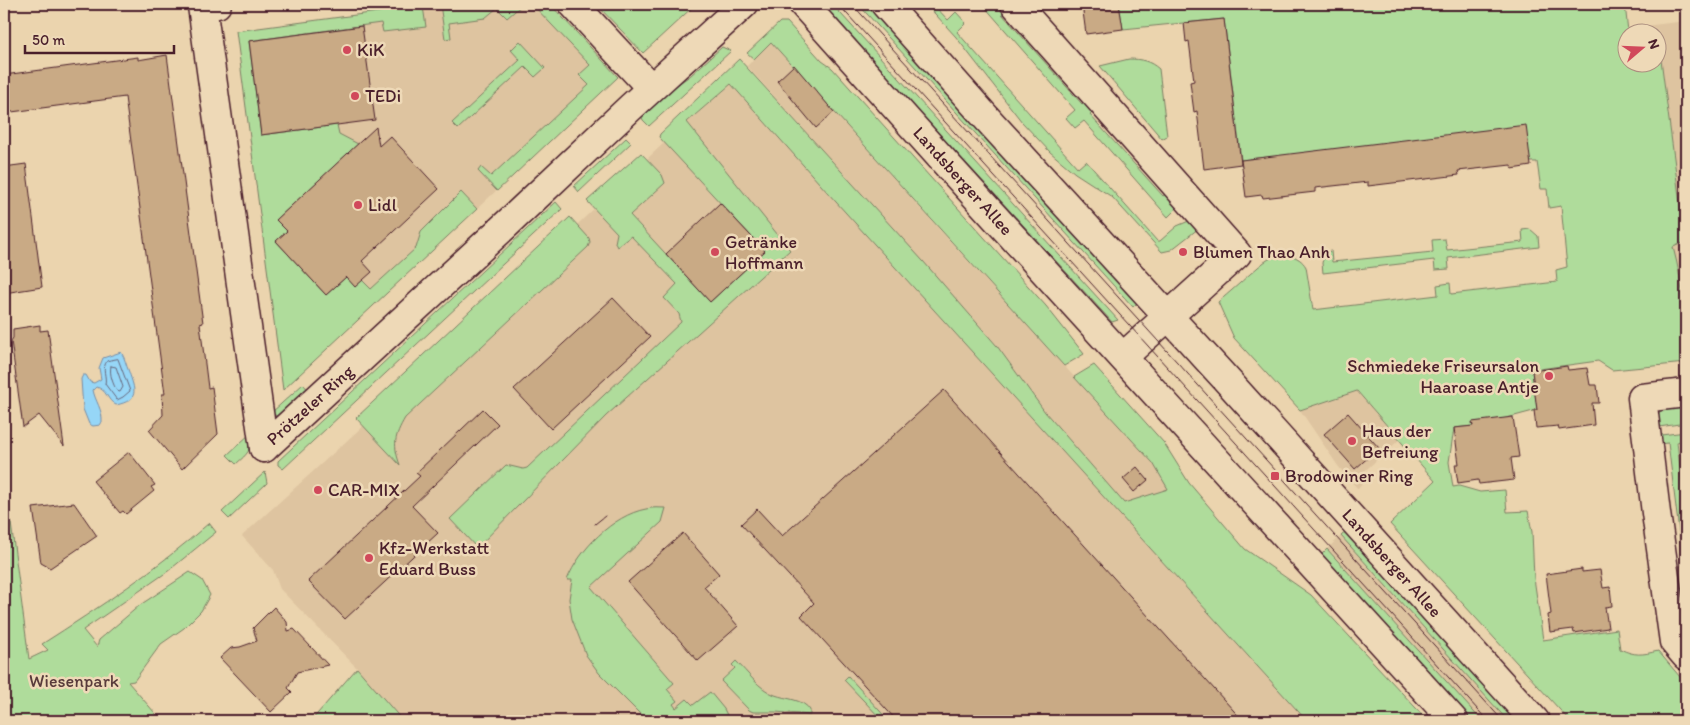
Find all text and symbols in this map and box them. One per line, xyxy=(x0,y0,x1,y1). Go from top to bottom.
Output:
scale bar xyxy=(25,22,174,54)
north arrow xyxy=(1618,22,1668,72)
text: 50 m xyxy=(32,31,65,49)
text: N xyxy=(1644,37,1663,51)
place label: KiK xyxy=(357,39,384,61)
marker: KiK xyxy=(341,44,353,56)
place label: TEDi xyxy=(365,85,401,107)
marker: TEDi xyxy=(349,90,361,102)
street label: Landsberger Allee xyxy=(908,122,1018,240)
place label: Lidl xyxy=(368,194,397,216)
marker: Lidl xyxy=(352,199,364,211)
place label: Getränke Hoffmann xyxy=(725,231,804,274)
place label: Blumen Thao Anh xyxy=(1193,241,1330,263)
marker: Getränke Hoffmann xyxy=(709,246,721,258)
marker: Blumen Thao Anh xyxy=(1177,246,1189,258)
place label: Schmiedeke Friseursalon Haaroase Antje xyxy=(1347,355,1539,398)
street label: Prötzeler Ring xyxy=(262,360,359,450)
marker: Schmiedeke Friseursalon Haaroase Antje xyxy=(1543,370,1555,382)
place label: Haus der Befreiung xyxy=(1362,420,1439,463)
marker: Haus der Befreiung xyxy=(1346,435,1358,447)
place label: Brodowiner Ring xyxy=(1285,465,1414,487)
marker: Brodowiner Ring xyxy=(1269,470,1281,482)
place label: CAR-MIX xyxy=(328,479,400,501)
marker: CAR-MIX xyxy=(312,484,324,496)
street label: Landsberger Allee xyxy=(1337,504,1447,622)
place label: Kfz-Werkstatt Eduard Buss xyxy=(379,537,489,580)
marker: Kfz-Werkstatt Eduard Buss xyxy=(363,552,375,564)
park label: Wiesenpark xyxy=(29,670,119,692)

